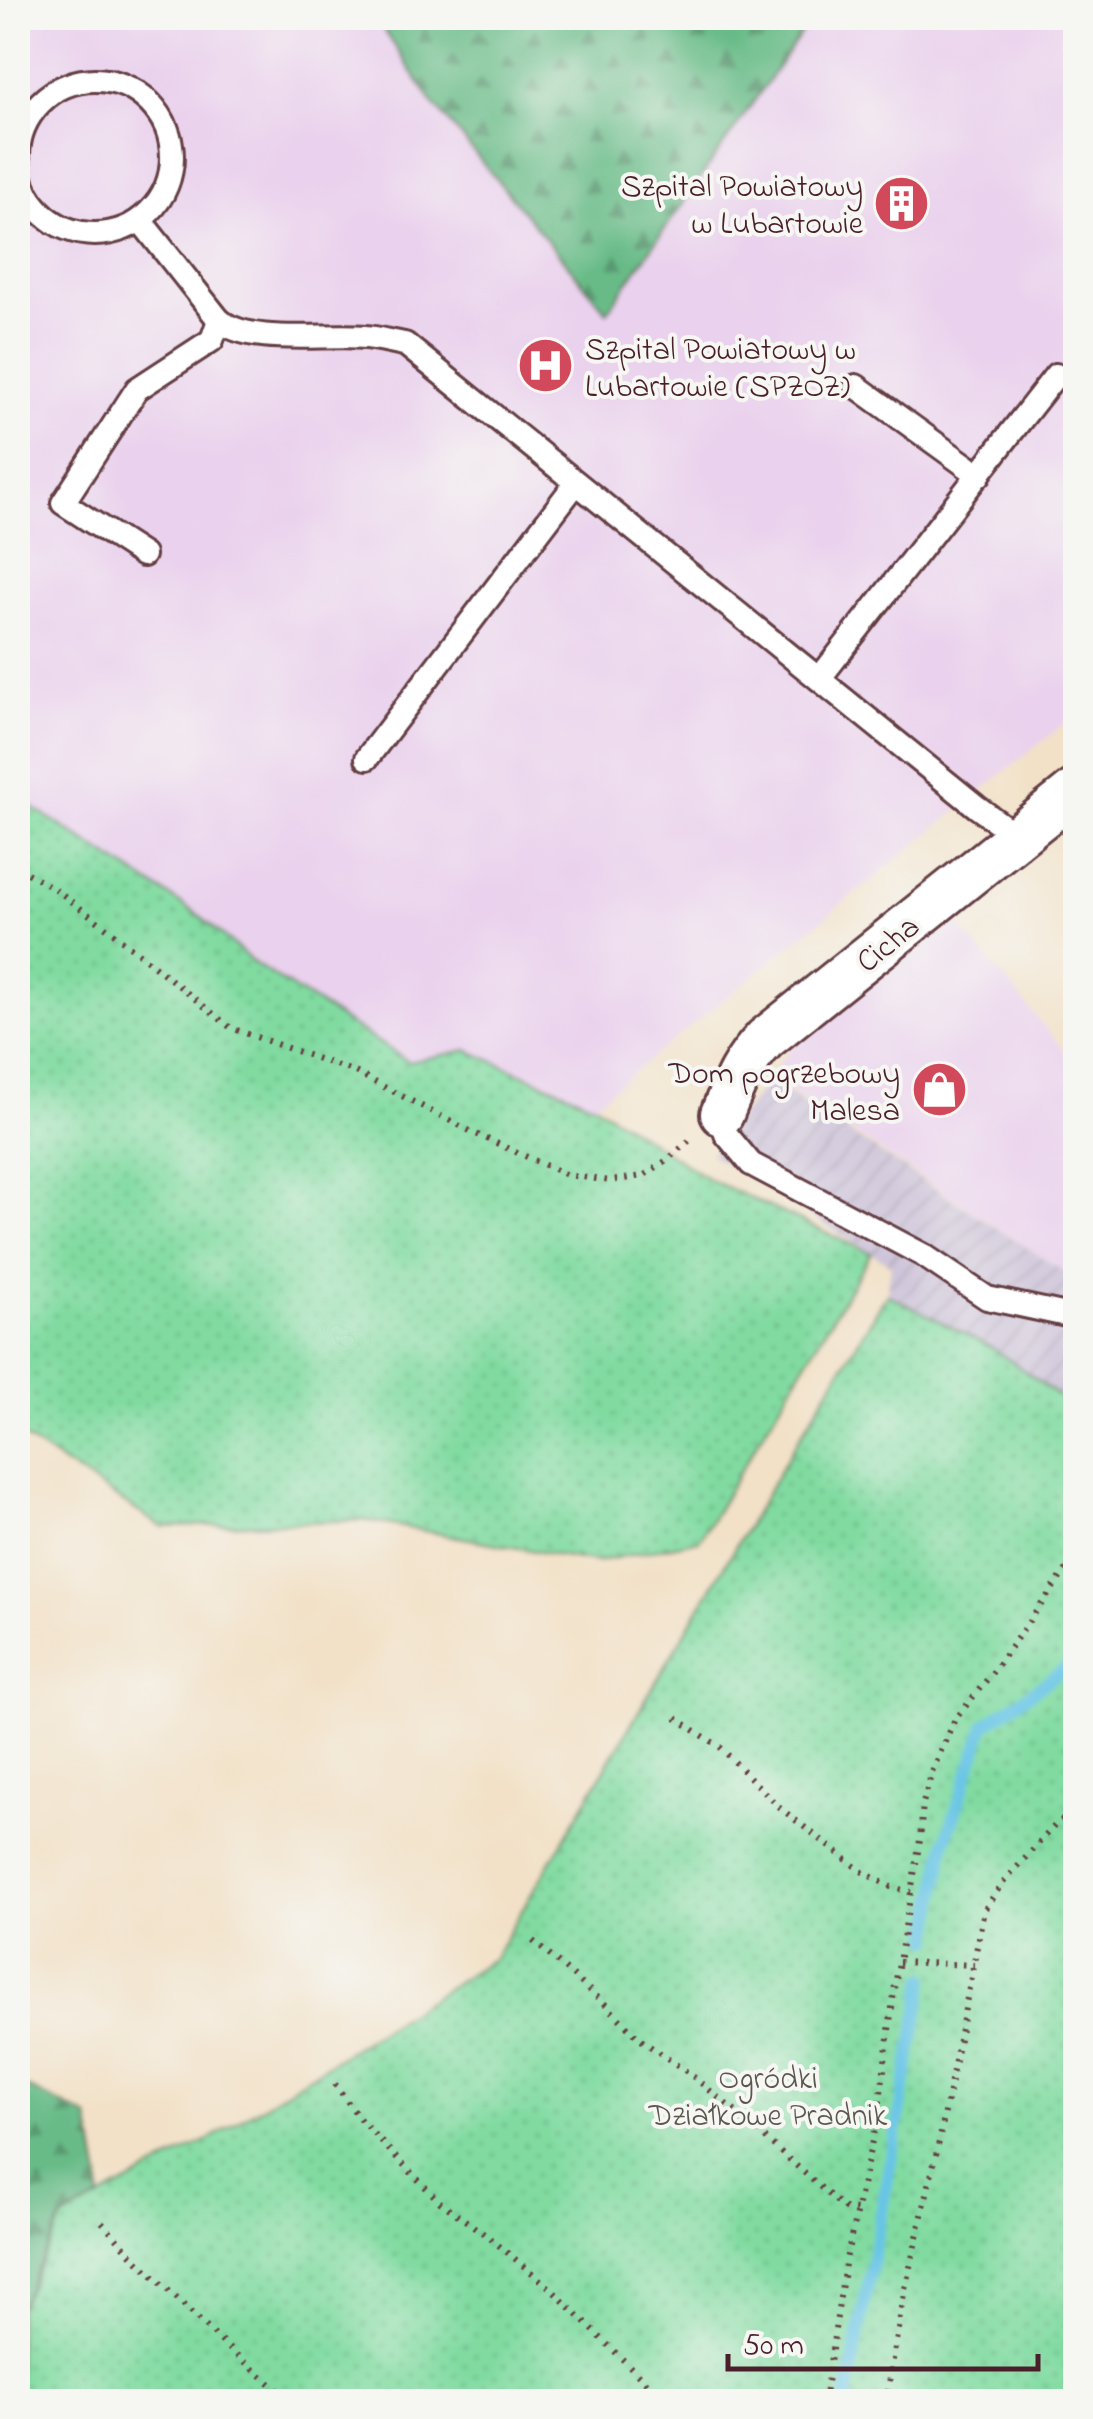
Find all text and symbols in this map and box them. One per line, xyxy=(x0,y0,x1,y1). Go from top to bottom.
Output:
place label: Szpital Powiatowy w Lubartowie xyxy=(621,165,864,249)
building icon: Szpital Powiatowy w Lubartowie xyxy=(872,173,932,233)
place label: Szpital Powiatowy w Lubartowie (SPZOZ) xyxy=(585,328,856,412)
hospital icon: Szpital Powiatowy w Lubartowie (SPZOZ) xyxy=(516,336,576,396)
street label: Cicha xyxy=(847,905,931,986)
place label: Dom pogrzebowy Malesa xyxy=(668,1052,900,1136)
shop icon: Dom pogrzebowy Malesa xyxy=(909,1060,969,1120)
park label: Ogródki Działkowe Pradnik xyxy=(648,2057,888,2141)
scale bar xyxy=(728,2309,1038,2371)
text: 50 m xyxy=(743,2325,804,2369)

